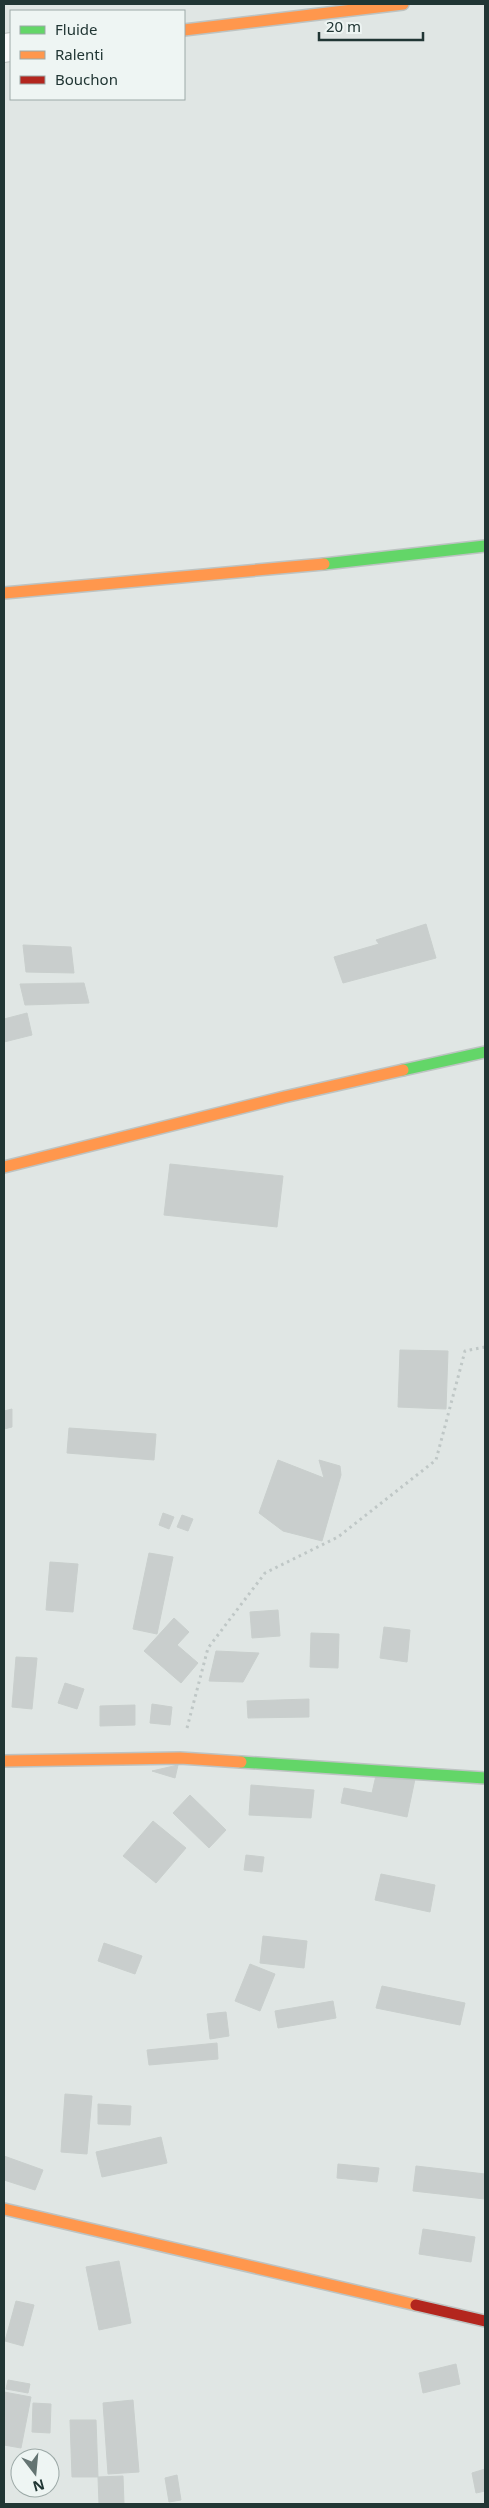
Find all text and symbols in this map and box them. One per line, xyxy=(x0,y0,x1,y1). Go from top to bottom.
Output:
legend xyxy=(10,10,185,100)
scale bar xyxy=(319,10,423,42)
text: 20 m xyxy=(326,16,361,36)
text: Fluide xyxy=(55,19,97,39)
text: Ralenti xyxy=(55,44,104,64)
text: Bouchon xyxy=(55,69,118,89)
north arrow xyxy=(10,2448,60,2498)
text: N xyxy=(31,2475,47,2497)

